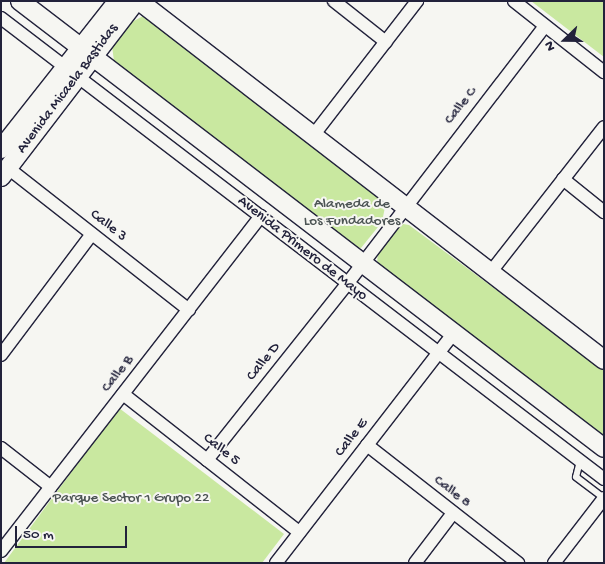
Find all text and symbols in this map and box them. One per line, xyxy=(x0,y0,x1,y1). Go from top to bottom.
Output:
north arrow xyxy=(540,15,590,65)
street label: Avenida Micaela Bastidas xyxy=(13,21,123,157)
text: N xyxy=(541,38,560,53)
street label: Calle C xyxy=(441,84,481,128)
street label: Avenida Primero de Mayo xyxy=(233,193,371,305)
park label: Alameda de Los Fundadores xyxy=(304,195,400,230)
street label: Calle 3 xyxy=(86,206,130,246)
street label: Calle D xyxy=(243,339,285,385)
street label: Calle B xyxy=(98,352,138,396)
street label: Calle E xyxy=(331,415,373,461)
street label: Calle 5 xyxy=(199,430,243,470)
street label: Calle 8 xyxy=(430,472,474,512)
park label: Parque Sector 1 Grupo 22 xyxy=(53,490,209,508)
scale bar xyxy=(18,516,130,548)
text: 50 m xyxy=(23,526,54,544)

